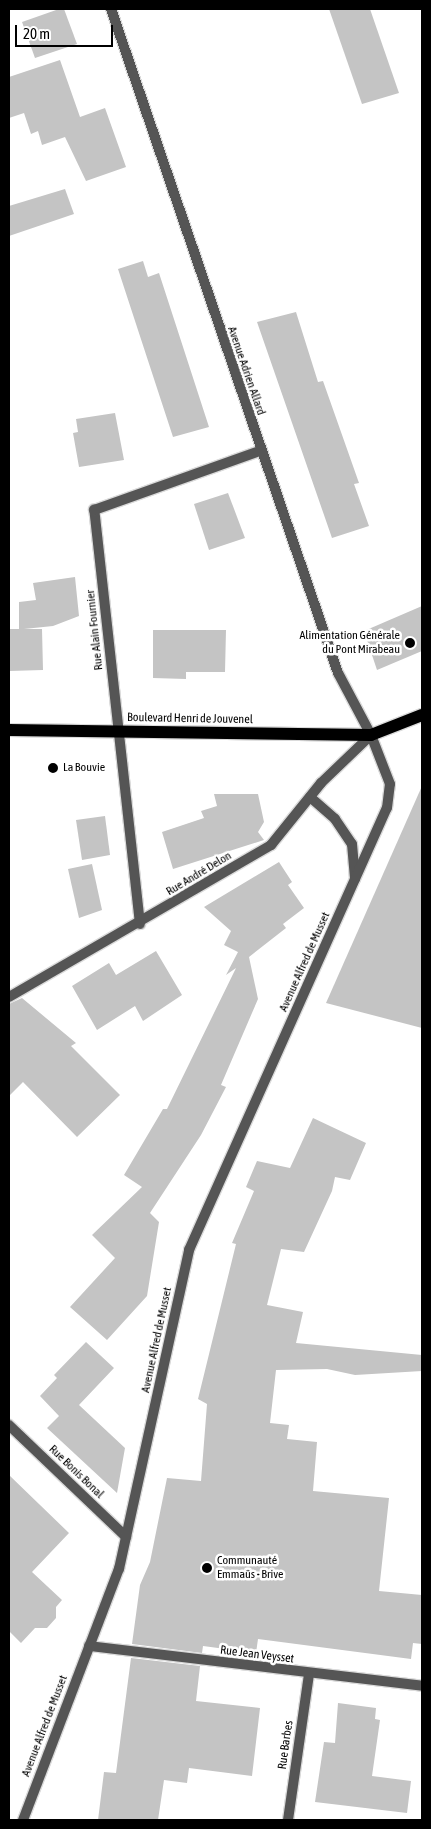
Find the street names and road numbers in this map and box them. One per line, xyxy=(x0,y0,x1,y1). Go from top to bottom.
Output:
street label: Avenue Adrien Allard xyxy=(224,325,268,417)
street label: Rue Alain Fournier xyxy=(84,589,106,671)
street label: Boulevard Henri de Jouvenel xyxy=(127,711,253,727)
street label: Rue André Delon xyxy=(164,849,234,899)
street label: Avenue Alfred de Musset xyxy=(277,910,333,1014)
street label: Avenue Alfred de Musset xyxy=(139,1286,175,1394)
street label: Rue Bonis Bonal xyxy=(46,1442,106,1502)
street label: Rue Jean Veysset xyxy=(219,1643,295,1667)
street label: Avenue Alfred de Musset xyxy=(19,1673,71,1779)
street label: Rue Barbes xyxy=(275,1720,297,1770)

